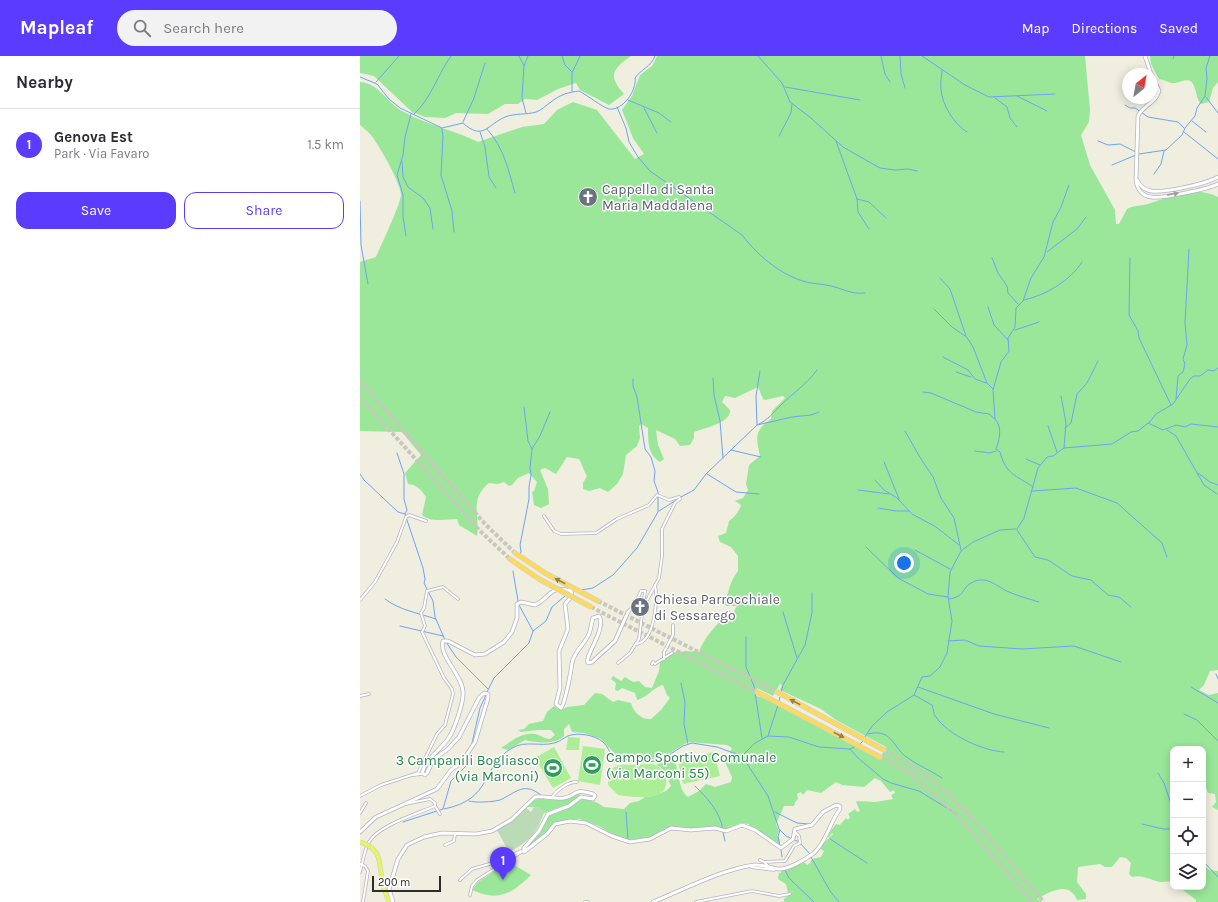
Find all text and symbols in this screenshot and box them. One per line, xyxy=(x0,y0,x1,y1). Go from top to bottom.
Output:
search box xyxy=(117,10,397,46)
text: Mapleaf xyxy=(20,17,93,39)
icon: search xyxy=(131,17,153,39)
text: Search here xyxy=(163,19,244,37)
text: Map xyxy=(1022,20,1050,37)
text: Directions xyxy=(1072,20,1137,37)
text: Saved xyxy=(1159,20,1198,37)
north arrow xyxy=(1122,68,1158,104)
text: Nearby xyxy=(16,72,73,92)
text: Genova Est xyxy=(54,128,133,146)
text: 1 xyxy=(27,137,31,152)
text: 1.5 km xyxy=(307,137,344,152)
text: Park · Via Favaro xyxy=(54,146,149,161)
place label: Cappella di Santa Maria Maddalena xyxy=(602,181,714,214)
church icon: Cappella di Santa Maria Maddalena xyxy=(577,186,599,208)
one-way arrow xyxy=(1167,191,1179,197)
button: Save xyxy=(16,192,176,229)
button: Share xyxy=(184,192,344,229)
your location xyxy=(894,553,914,573)
one-way arrow xyxy=(554,577,565,584)
place label: Chiesa Parrocchiale di Sessarego xyxy=(654,591,780,624)
church icon: Chiesa Parrocchiale di Sessarego xyxy=(629,596,651,618)
one-way arrow xyxy=(789,699,801,706)
one-way arrow xyxy=(833,732,845,739)
map controls xyxy=(1170,746,1206,890)
button: + xyxy=(1170,746,1206,782)
place label: Campo Sportivo Comunale (via Marconi 55) xyxy=(606,749,776,782)
place label: 3 Campanili Bogliasco (via Marconi) xyxy=(396,752,539,785)
sports icon: Campo Sportivo Comunale (via Marconi 55) xyxy=(581,754,603,776)
sports icon: 3 Campanili Bogliasco (via Marconi) xyxy=(542,757,564,779)
button: − xyxy=(1170,782,1206,818)
button: locate xyxy=(1170,818,1206,854)
pin: 1 xyxy=(490,847,516,880)
button: layers xyxy=(1170,854,1206,890)
scale bar xyxy=(372,874,441,893)
text: 200 m xyxy=(378,876,410,889)

